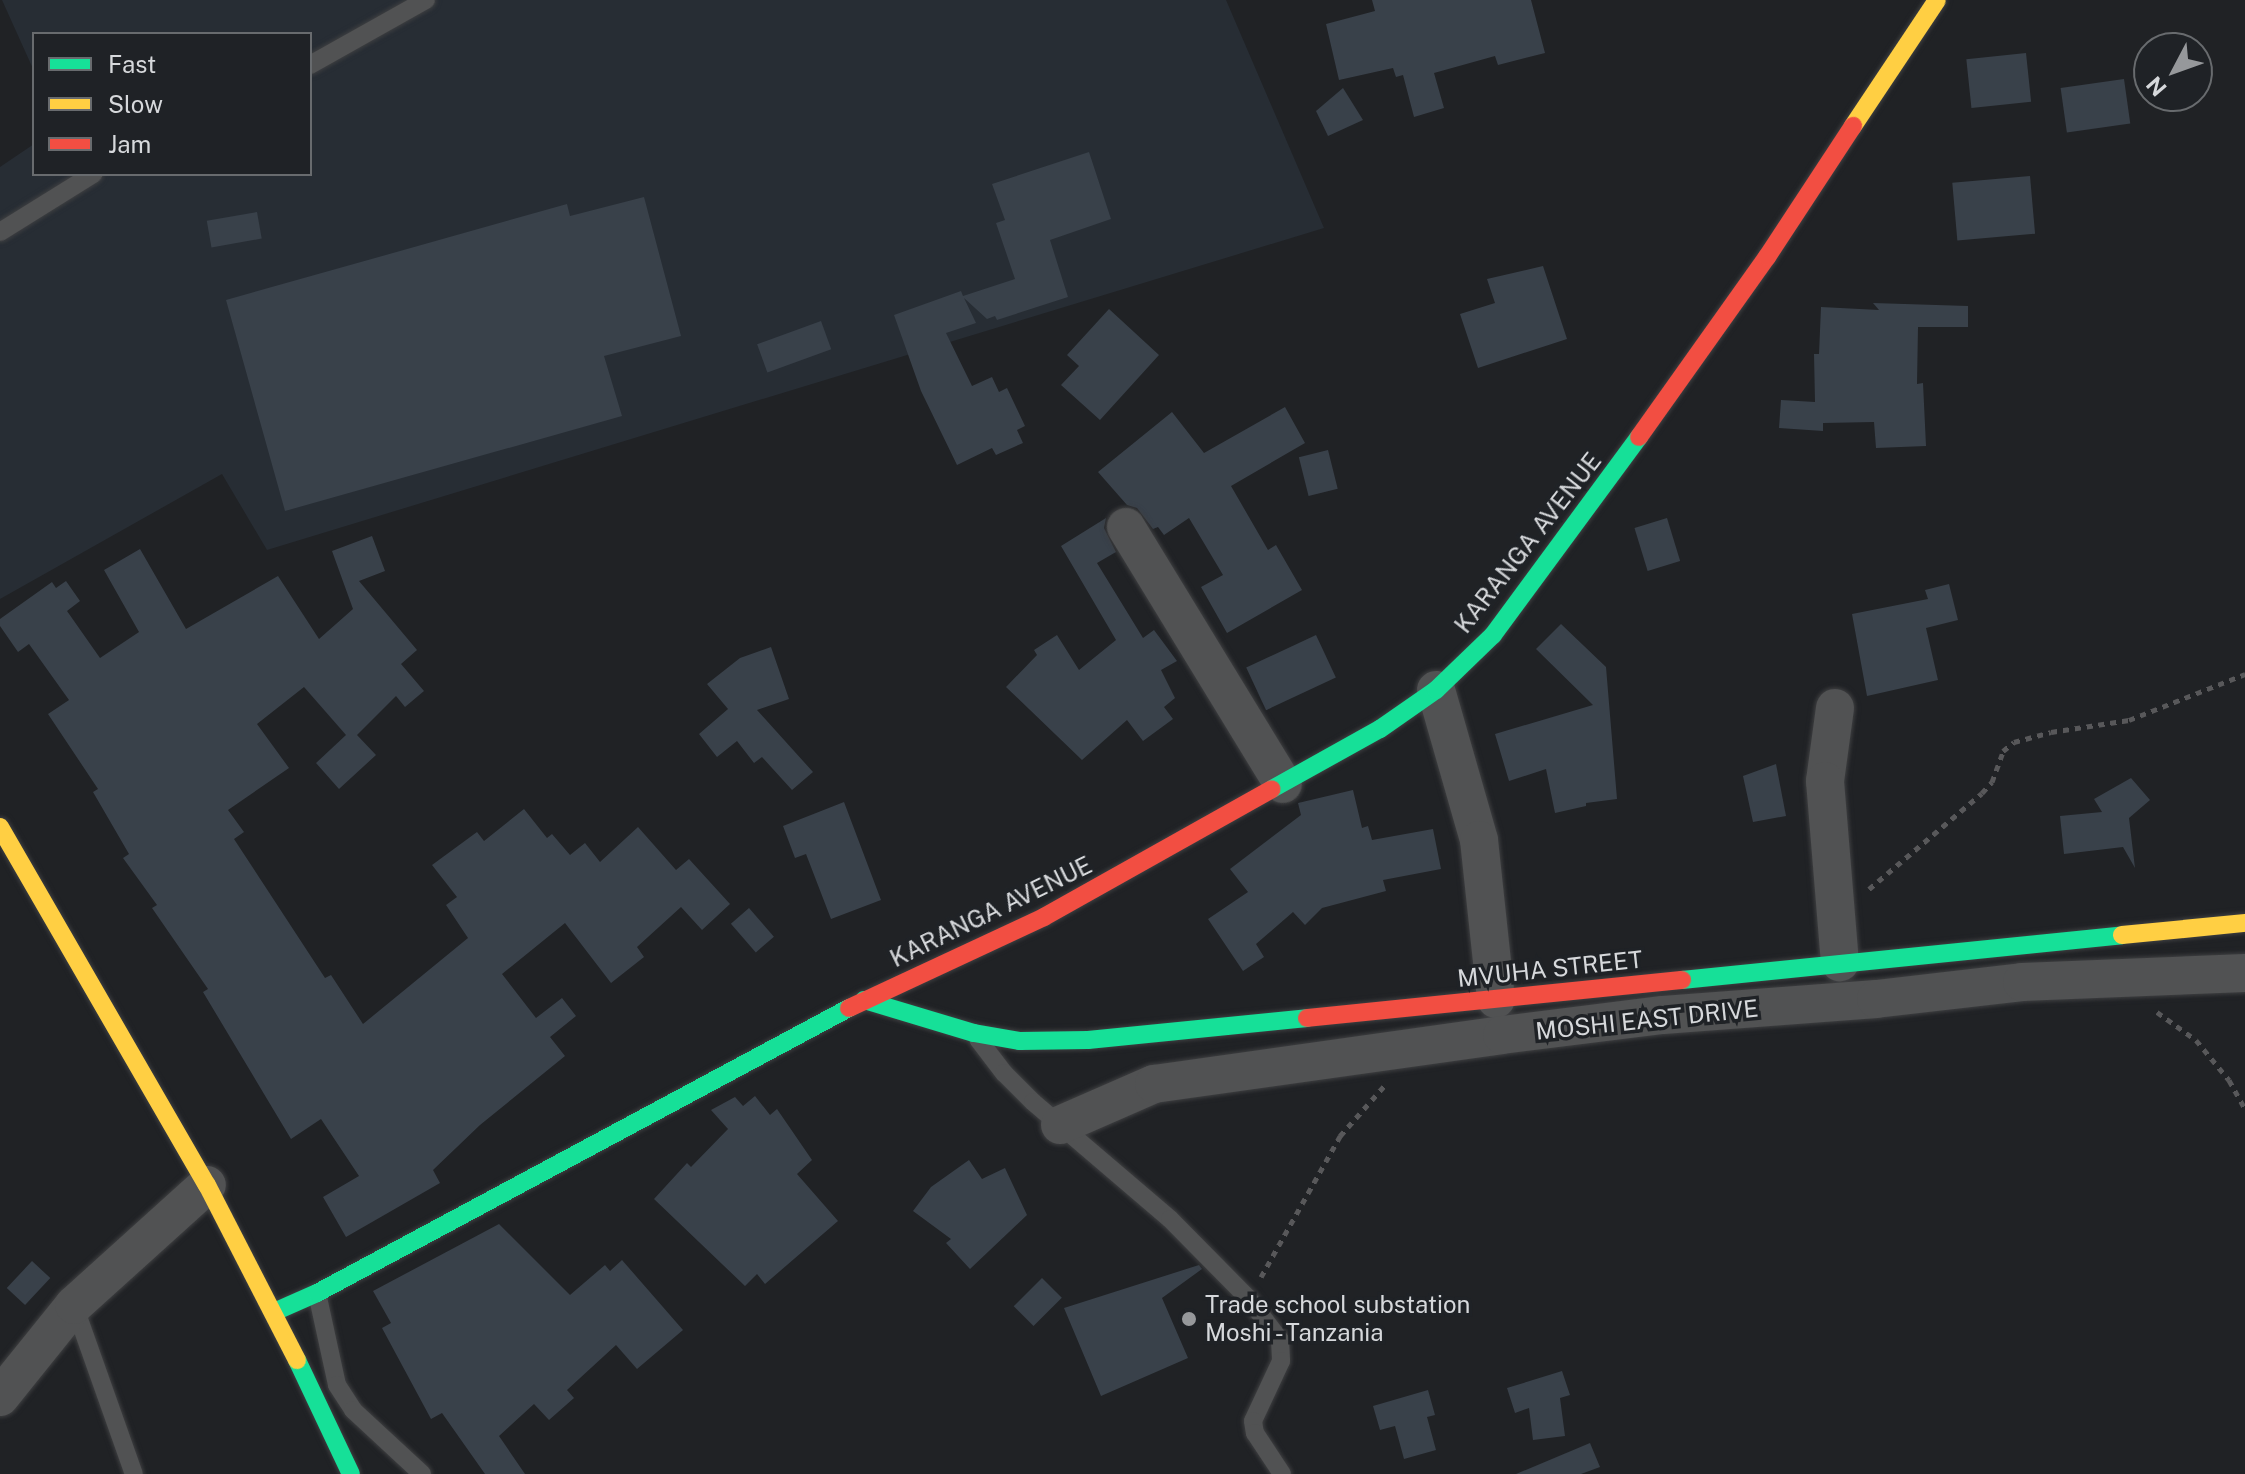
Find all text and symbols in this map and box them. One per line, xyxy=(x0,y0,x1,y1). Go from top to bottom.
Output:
legend xyxy=(32,32,312,176)
north arrow xyxy=(2133,32,2213,112)
text: Fast xyxy=(108,50,156,78)
text: N xyxy=(2141,71,2172,101)
text: Slow xyxy=(108,90,163,118)
text: Jam xyxy=(108,130,151,158)
street label: KARANGA AVENUE xyxy=(1449,447,1607,639)
street label: KARANGA AVENUE xyxy=(885,851,1097,973)
street label: MVUHA STREET xyxy=(1456,945,1644,993)
street label: MOSHI EAST DRIVE xyxy=(1534,994,1760,1046)
place label: Trade school substation Moshi - Tanzania xyxy=(1205,1291,1471,1347)
marker: Trade school substation Moshi - Tanzania xyxy=(1180,1310,1198,1328)

